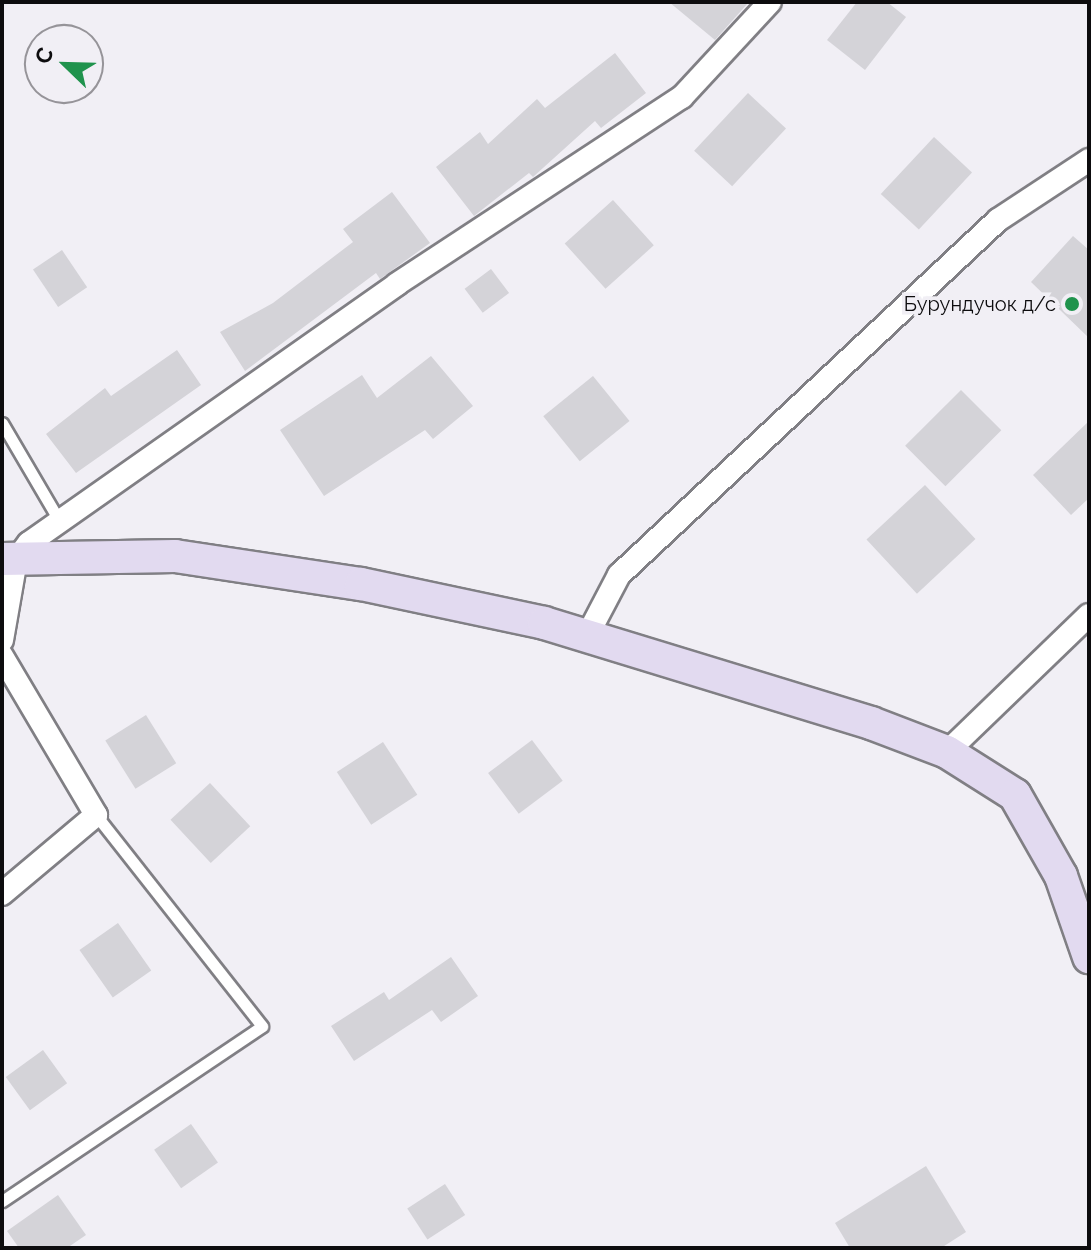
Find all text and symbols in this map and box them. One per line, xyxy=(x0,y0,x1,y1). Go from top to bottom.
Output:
north arrow xyxy=(24,24,104,104)
text: С xyxy=(29,43,59,67)
place label: Бурундучок д/с xyxy=(904,292,1056,316)
marker: Бурундучок д/с xyxy=(1063,295,1081,313)

